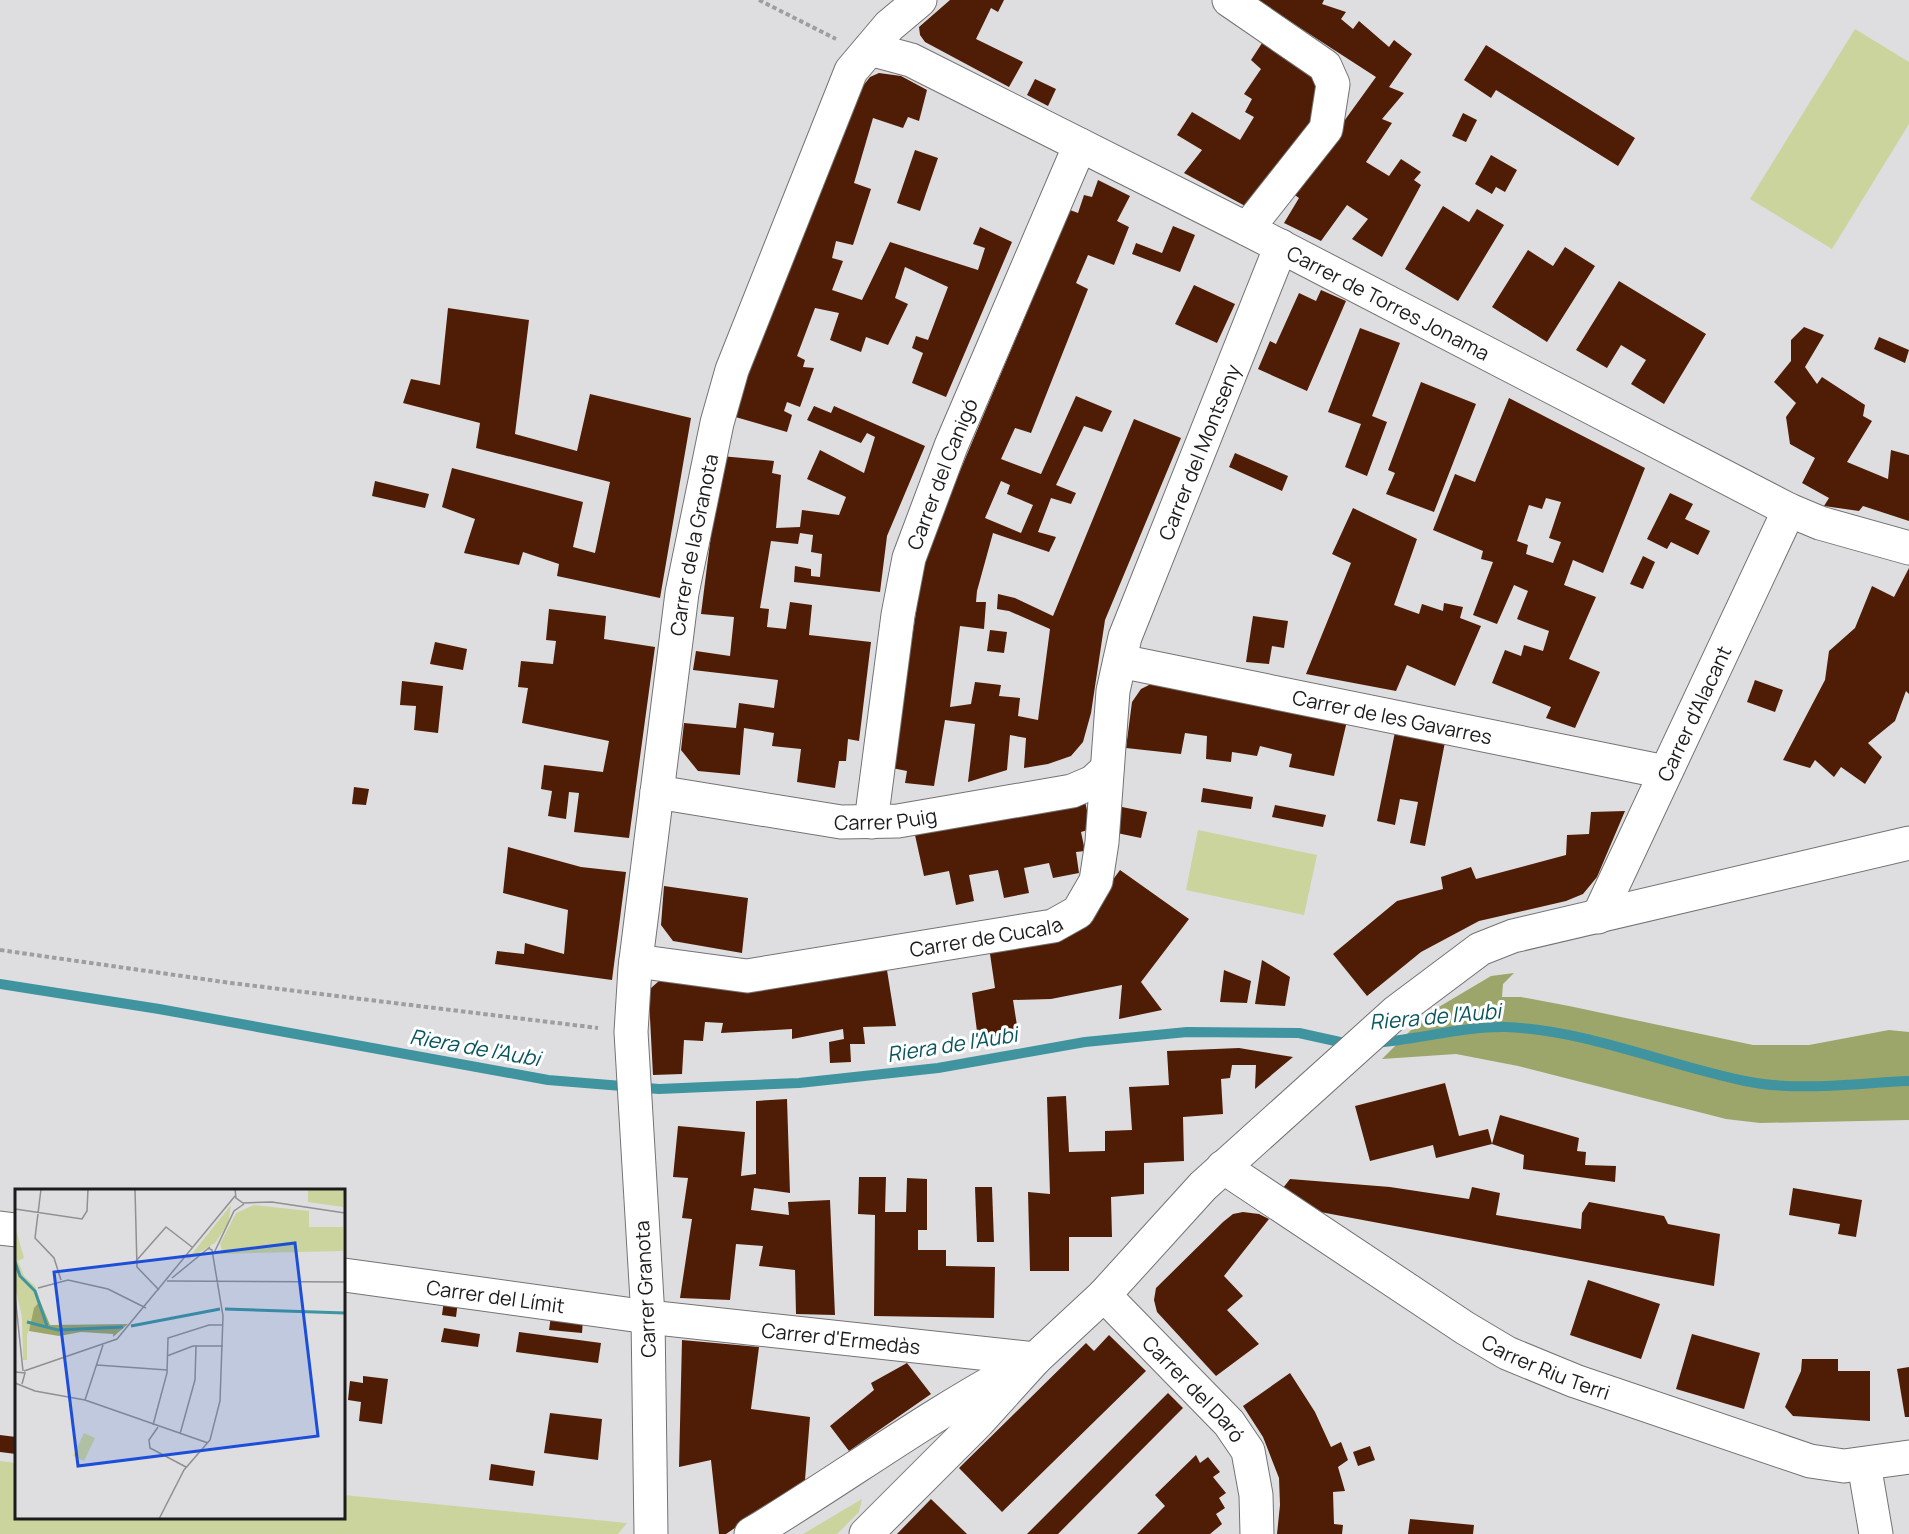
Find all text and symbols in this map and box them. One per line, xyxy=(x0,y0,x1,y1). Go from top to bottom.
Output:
street label: Carrer de Torres Jonama xyxy=(1282,239,1495,366)
street label: Carrer del Montseny xyxy=(1152,360,1246,544)
street label: Carrer del Canigó xyxy=(900,394,983,553)
street label: Carrer de la Granota xyxy=(663,451,724,637)
street label: Carrer d'Alacant xyxy=(1650,641,1737,786)
street label: Carrer de les Gavarres xyxy=(1290,683,1495,750)
street label: Carrer Puig xyxy=(834,801,939,836)
street label: Carrer de Cucala xyxy=(908,910,1068,963)
water label: Riera de l'Aubi xyxy=(1368,996,1505,1036)
water label: Riera de l'Aubi xyxy=(885,1019,1022,1068)
water label: Riera de l'Aubi xyxy=(408,1022,545,1073)
inset map xyxy=(15,1189,345,1519)
street label: Carrer Granota xyxy=(628,1220,662,1358)
street label: Carrer del Límit xyxy=(425,1273,566,1319)
street label: Carrer d'Ermedàs xyxy=(760,1316,922,1360)
street label: Carrer Riu Terri xyxy=(1477,1328,1614,1406)
street label: Carrer del Daró xyxy=(1137,1329,1252,1447)

